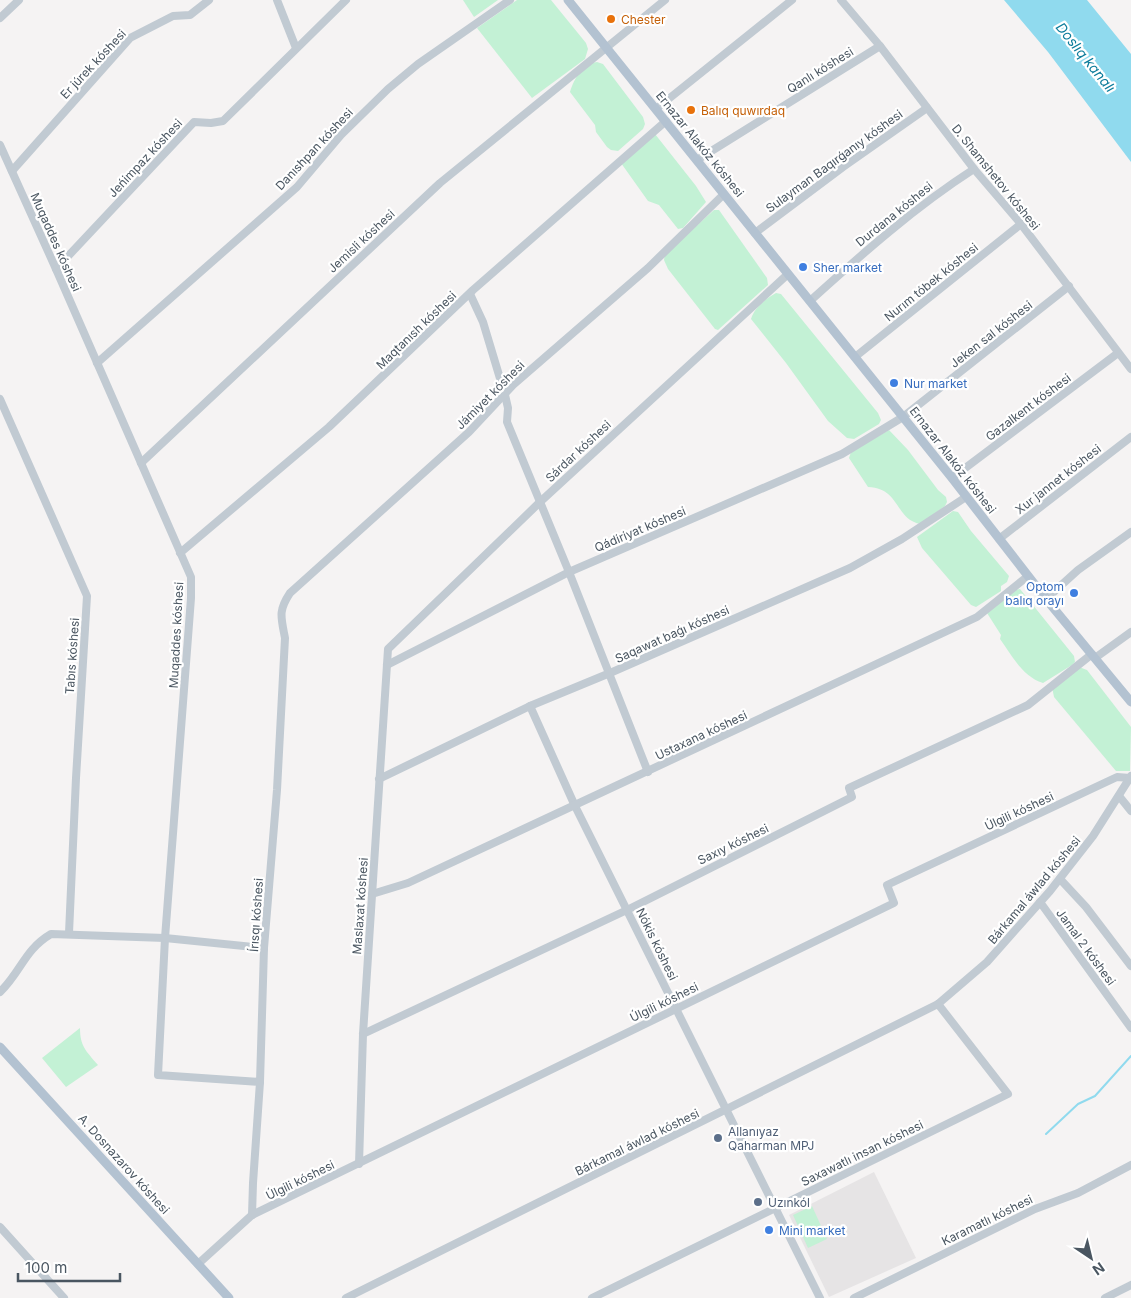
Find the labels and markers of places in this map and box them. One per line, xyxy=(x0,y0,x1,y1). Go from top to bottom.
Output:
place label: Chester xyxy=(621,12,666,27)
marker: Chester xyxy=(605,13,617,25)
place label: Balıq quwırdaq xyxy=(701,103,785,118)
marker: Balıq quwırdaq xyxy=(685,104,697,116)
place label: Sher market xyxy=(813,260,882,275)
marker: Sher market xyxy=(797,261,809,273)
place label: Nur market xyxy=(904,376,967,391)
marker: Nur market xyxy=(888,377,900,389)
place label: Optom balıq orayı xyxy=(1005,579,1064,608)
marker: Optom balıq orayı xyxy=(1068,587,1080,599)
place label: Allanıyaz Qaharman MPJ xyxy=(728,1124,814,1153)
marker: Allanıyaz Qaharman MPJ xyxy=(712,1132,724,1144)
place label: Uzınkól xyxy=(768,1195,810,1210)
marker: Uzınkól xyxy=(752,1196,764,1208)
place label: Mini market xyxy=(779,1223,845,1238)
marker: Mini market xyxy=(763,1224,775,1236)

